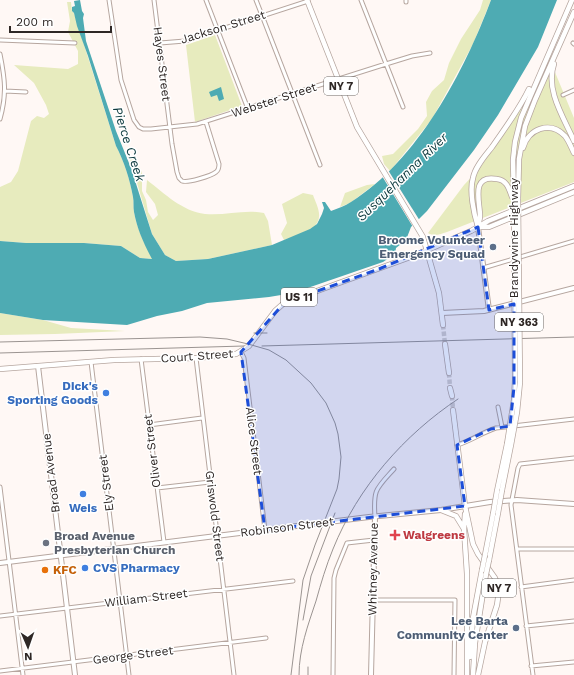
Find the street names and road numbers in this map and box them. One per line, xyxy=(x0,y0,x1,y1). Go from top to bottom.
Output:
street label: Jackson Street xyxy=(179,7,267,47)
street label: Hayes Street xyxy=(150,26,174,102)
road number: NY 7 xyxy=(324,77,358,95)
street label: Webster Street xyxy=(230,80,318,120)
street label: Brandywine Highway xyxy=(507,177,521,298)
road number: US 11 xyxy=(281,288,317,306)
road number: NY 363 xyxy=(495,313,543,331)
street label: Court Street xyxy=(160,346,234,366)
street label: Alice Street xyxy=(243,406,265,476)
street label: Oliver Street xyxy=(141,414,163,488)
street label: Broad Avenue xyxy=(39,432,63,514)
street label: Ely Street xyxy=(96,454,116,512)
street label: Griswold Street xyxy=(202,470,228,562)
street label: Robinson Street xyxy=(239,514,335,540)
street label: Whitney Avenue xyxy=(365,522,381,616)
road number: NY 7 xyxy=(482,579,516,597)
street label: William Street xyxy=(104,586,188,610)
street label: George Street xyxy=(92,643,174,667)

